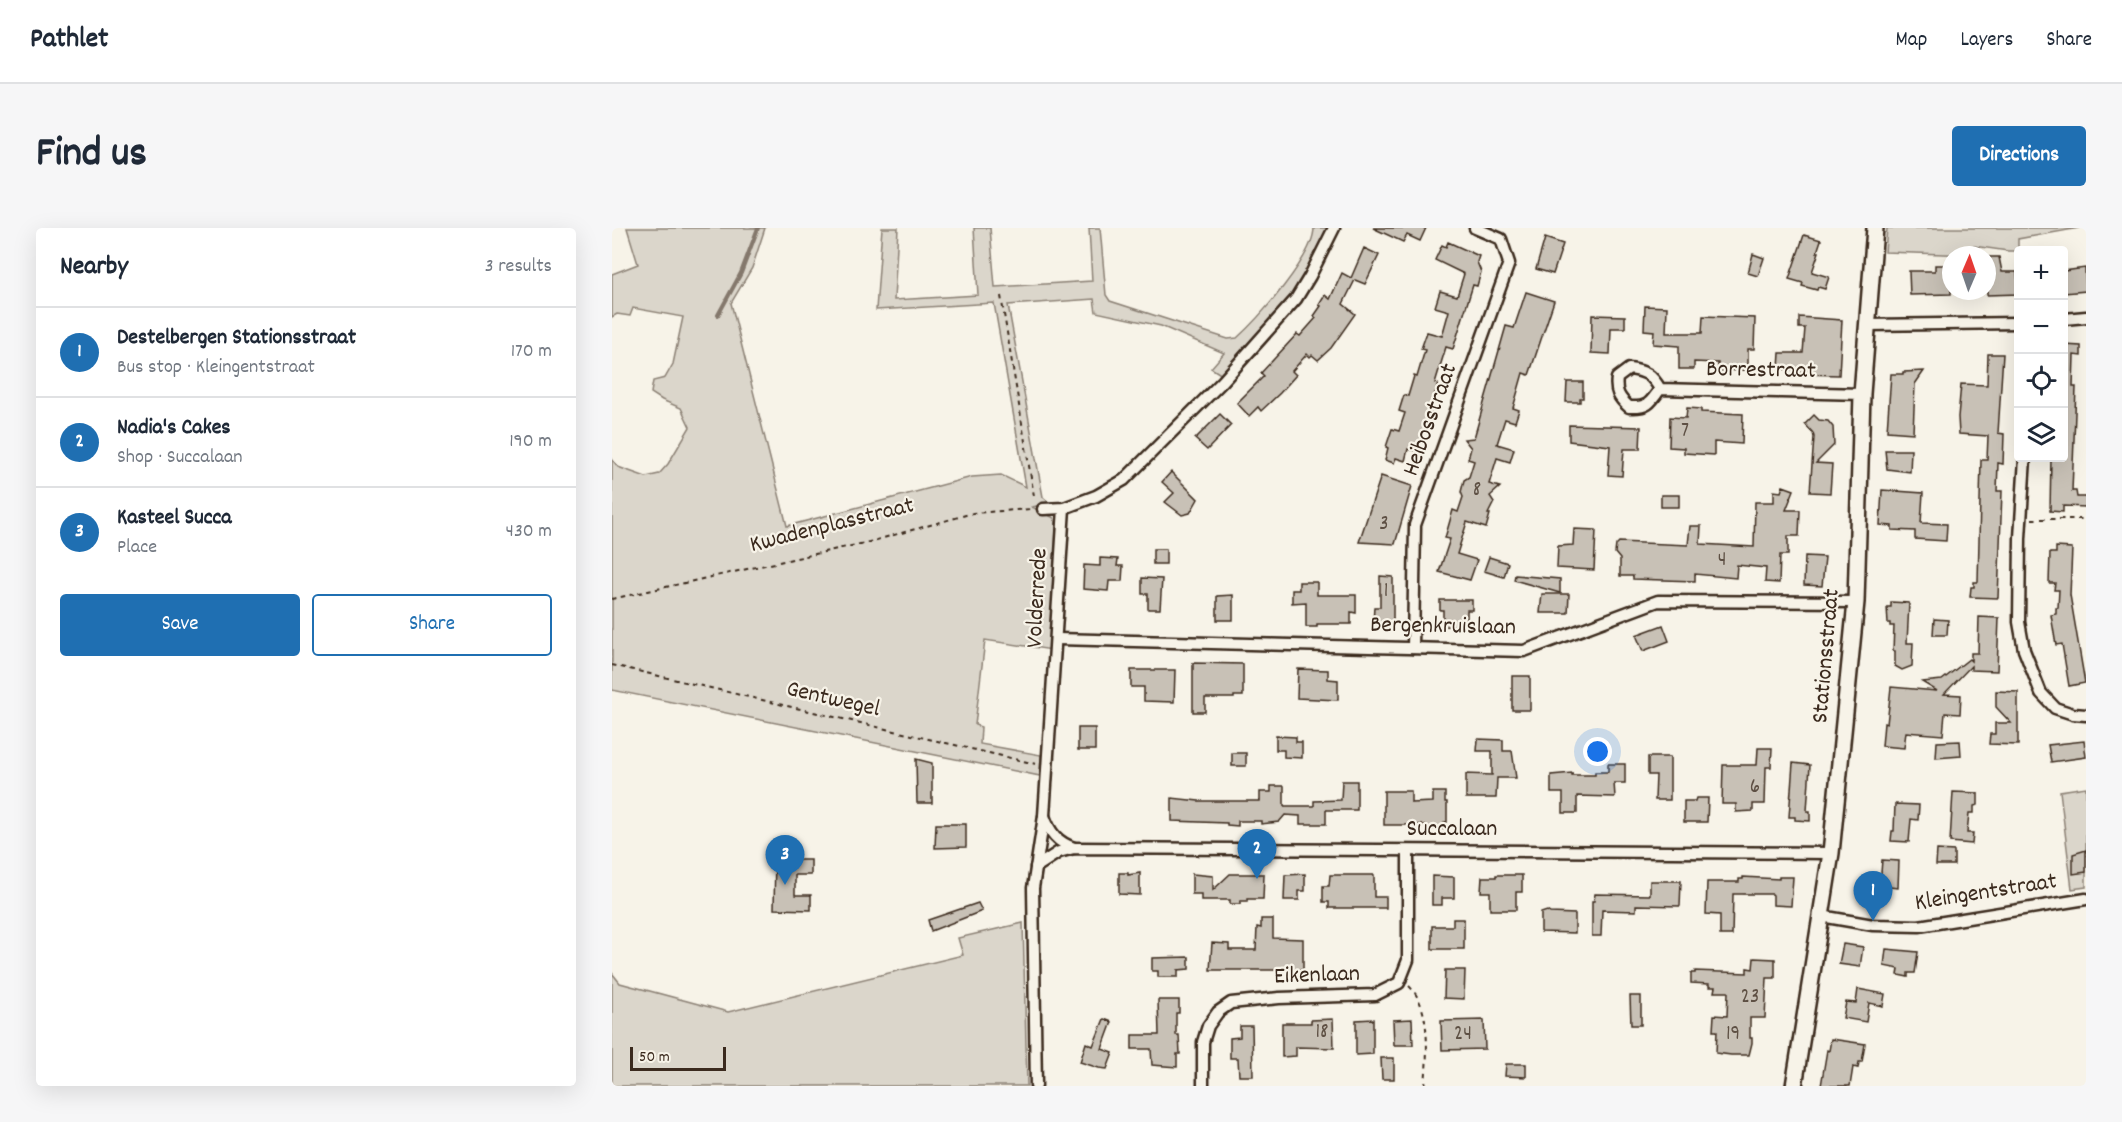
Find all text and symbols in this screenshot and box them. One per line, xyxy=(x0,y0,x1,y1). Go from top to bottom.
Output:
text: Pathlet xyxy=(30,21,108,61)
text: Map xyxy=(1896,26,1927,56)
text: Layers xyxy=(1960,26,2013,56)
text: Share xyxy=(2046,26,2092,56)
text: Find us xyxy=(36,126,147,186)
button: Directions xyxy=(1952,126,2086,186)
north arrow xyxy=(1942,246,1996,300)
map controls xyxy=(2014,246,2068,462)
button: + xyxy=(2014,246,2068,300)
text: Nearby xyxy=(60,249,128,286)
text: 3 results xyxy=(485,253,552,281)
button: − xyxy=(2014,300,2068,354)
text: Destelbergen Stationsstraat xyxy=(117,323,356,354)
text: 1 xyxy=(77,338,82,366)
text: 170 m xyxy=(511,338,552,366)
street label: Borrestraat xyxy=(1706,353,1816,389)
text: Bus stop · Kleingentstraat xyxy=(117,354,315,382)
button: locate xyxy=(2014,354,2068,408)
street label: Heibosstraat xyxy=(1395,359,1467,481)
button: layers xyxy=(2014,408,2068,462)
text: Nadia's Cakes xyxy=(117,413,231,444)
house number: 7 xyxy=(1681,417,1689,447)
text: 2 xyxy=(75,428,84,456)
text: 190 m xyxy=(509,428,552,456)
text: Shop · Succalaan xyxy=(117,444,243,472)
house number: 8 xyxy=(1473,476,1481,506)
street label: Kwadenplasstraat xyxy=(746,489,918,563)
text: Kasteel Succa xyxy=(117,503,232,534)
house number: 3 xyxy=(1379,510,1389,540)
text: 3 xyxy=(75,518,84,546)
text: 430 m xyxy=(506,518,552,546)
text: Place xyxy=(117,534,157,562)
house number: 4 xyxy=(1718,546,1726,576)
street label: Volderrede xyxy=(1018,547,1058,649)
house number: 1 xyxy=(1384,577,1388,607)
street label: Stationsstraat xyxy=(1804,587,1850,725)
button: Save xyxy=(60,594,300,656)
button: Share xyxy=(312,594,552,656)
street label: Bergenkruislaan xyxy=(1370,609,1516,645)
street label: Gentwegel xyxy=(783,673,884,727)
your location xyxy=(1583,737,1612,766)
house number: 6 xyxy=(1750,773,1760,803)
street label: Succalaan xyxy=(1407,813,1497,847)
pin: 2 xyxy=(1238,830,1276,879)
pin: 3 xyxy=(766,836,804,885)
street label: Kleingentstraat xyxy=(1913,865,2059,921)
pin: 1 xyxy=(1854,872,1892,921)
street label: Eikenlaan xyxy=(1273,958,1361,994)
house number: 23 xyxy=(1741,983,1759,1013)
house number: 18 xyxy=(1315,1018,1329,1048)
house number: 24 xyxy=(1454,1020,1472,1050)
house number: 19 xyxy=(1726,1020,1740,1050)
scale bar xyxy=(630,1044,726,1072)
text: 50 m xyxy=(639,1046,670,1069)

